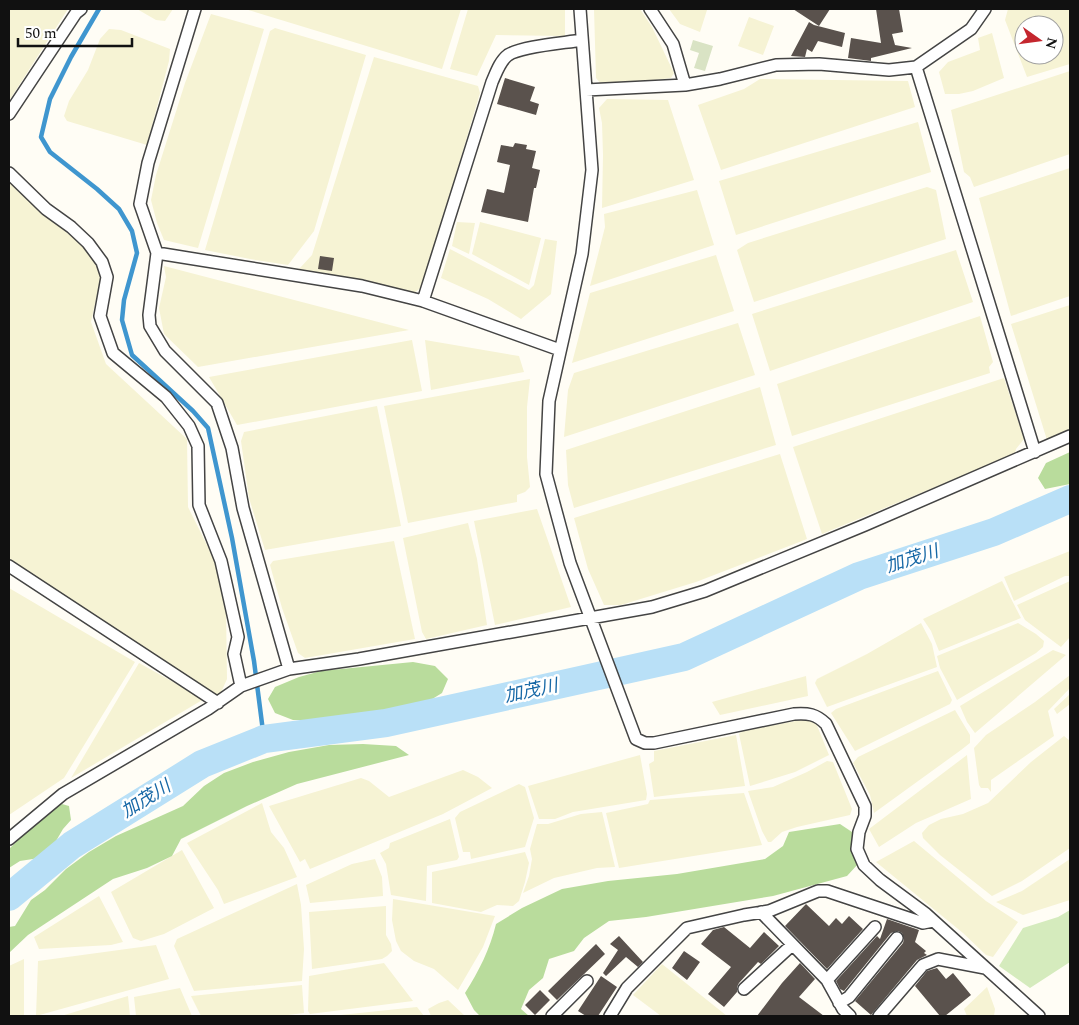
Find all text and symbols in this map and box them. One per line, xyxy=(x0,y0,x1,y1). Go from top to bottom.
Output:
scale bar xyxy=(18,15,131,47)
north arrow xyxy=(1014,15,1064,65)
text: 50 m xyxy=(25,22,57,45)
text: N xyxy=(1040,35,1063,51)
water label: 加茂川 xyxy=(882,537,944,580)
water label: 加茂川 xyxy=(502,672,562,710)
water label: 加茂川 xyxy=(116,772,178,825)

